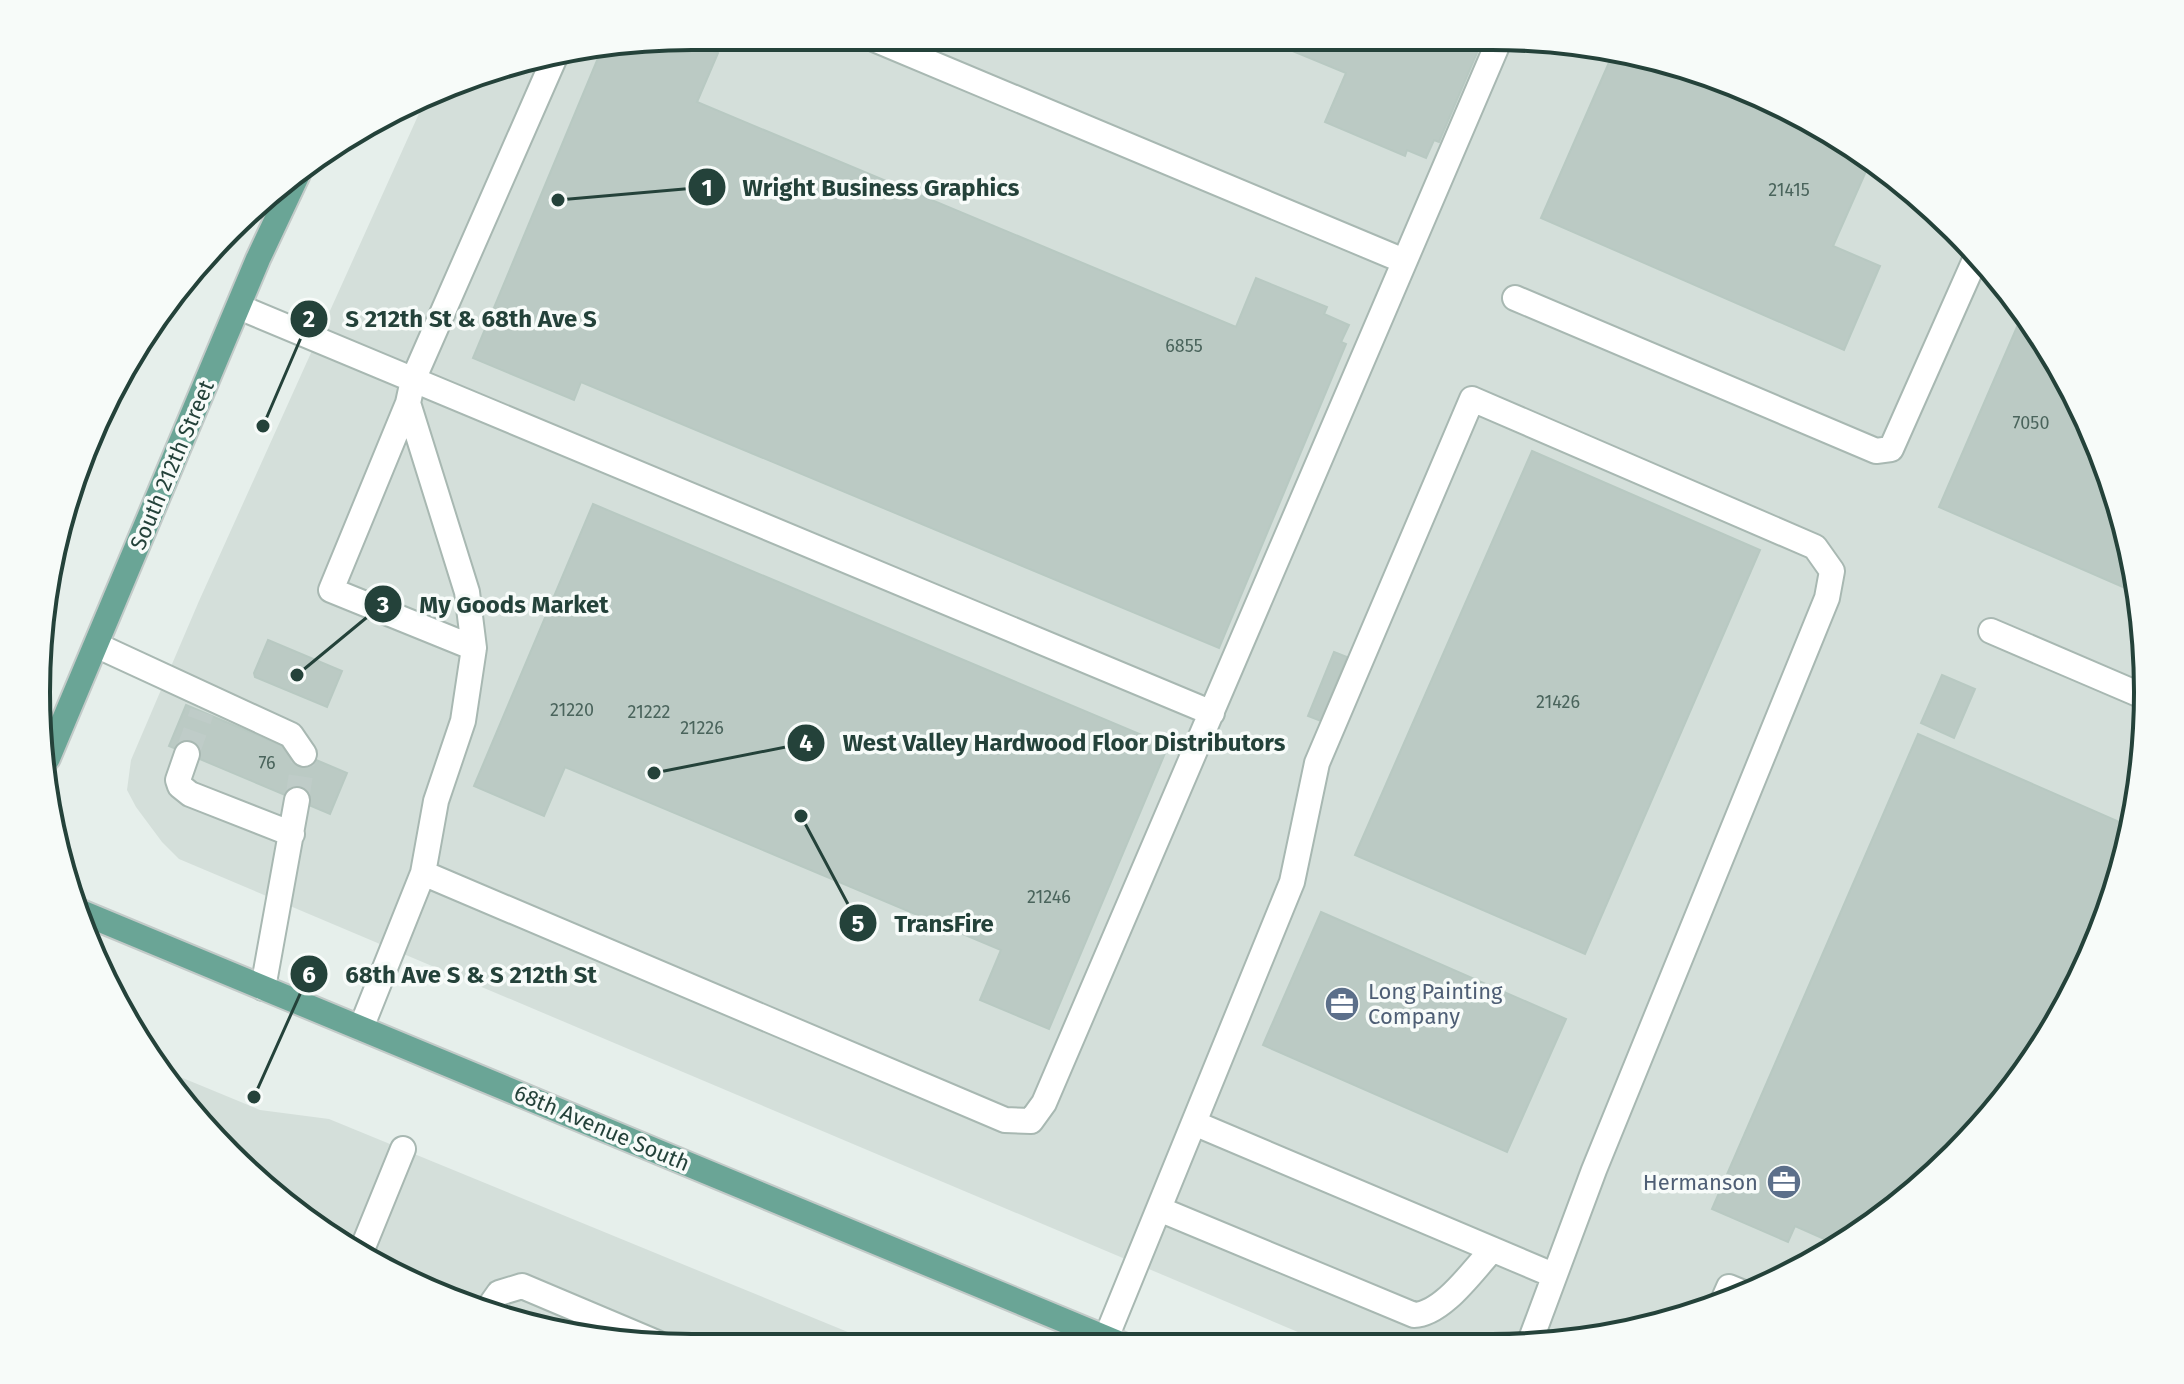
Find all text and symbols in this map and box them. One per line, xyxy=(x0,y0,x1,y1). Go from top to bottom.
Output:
callout: Wright Business Graphics xyxy=(687,163,1036,211)
text: 1 xyxy=(701,174,713,202)
text: Wright Business Graphics xyxy=(743,174,1020,202)
house number: 21415 xyxy=(1768,179,1810,201)
callout: S 212th St & 68th Ave S xyxy=(289,295,613,343)
text: 2 xyxy=(303,305,315,333)
text: S 212th St & 68th Ave S xyxy=(345,305,597,333)
house number: 6855 xyxy=(1165,335,1203,357)
street label: South 212th Street xyxy=(124,376,220,554)
house number: 7050 xyxy=(2013,412,2049,434)
callout: My Goods Market xyxy=(363,580,624,628)
text: 3 xyxy=(376,591,389,619)
text: My Goods Market xyxy=(419,591,609,619)
house number: 21426 xyxy=(1536,691,1580,713)
house number: 21220 xyxy=(550,699,594,721)
house number: 21222 xyxy=(628,701,671,723)
house number: 21226 xyxy=(680,717,724,739)
callout: West Valley Hardwood Floor Distributors xyxy=(786,719,1301,767)
text: 4 xyxy=(799,729,813,757)
text: West Valley Hardwood Floor Distributors xyxy=(843,729,1286,757)
house number: 76 xyxy=(258,752,276,774)
house number: 21246 xyxy=(1027,886,1071,908)
callout: TransFire xyxy=(838,899,1009,947)
text: 5 xyxy=(852,910,865,938)
text: TransFire xyxy=(894,910,994,938)
callout: 68th Ave S & S 212th St xyxy=(289,950,613,998)
text: 6 xyxy=(302,961,316,989)
text: 68th Ave S & S 212th St xyxy=(345,961,597,989)
place label: Long Painting Company xyxy=(1368,978,1503,1030)
office icon: Long Painting Company xyxy=(1323,985,1361,1023)
street label: 68th Avenue South xyxy=(510,1079,694,1177)
office icon: Hermanson xyxy=(1765,1163,1803,1201)
place label: Hermanson xyxy=(1643,1169,1758,1196)

